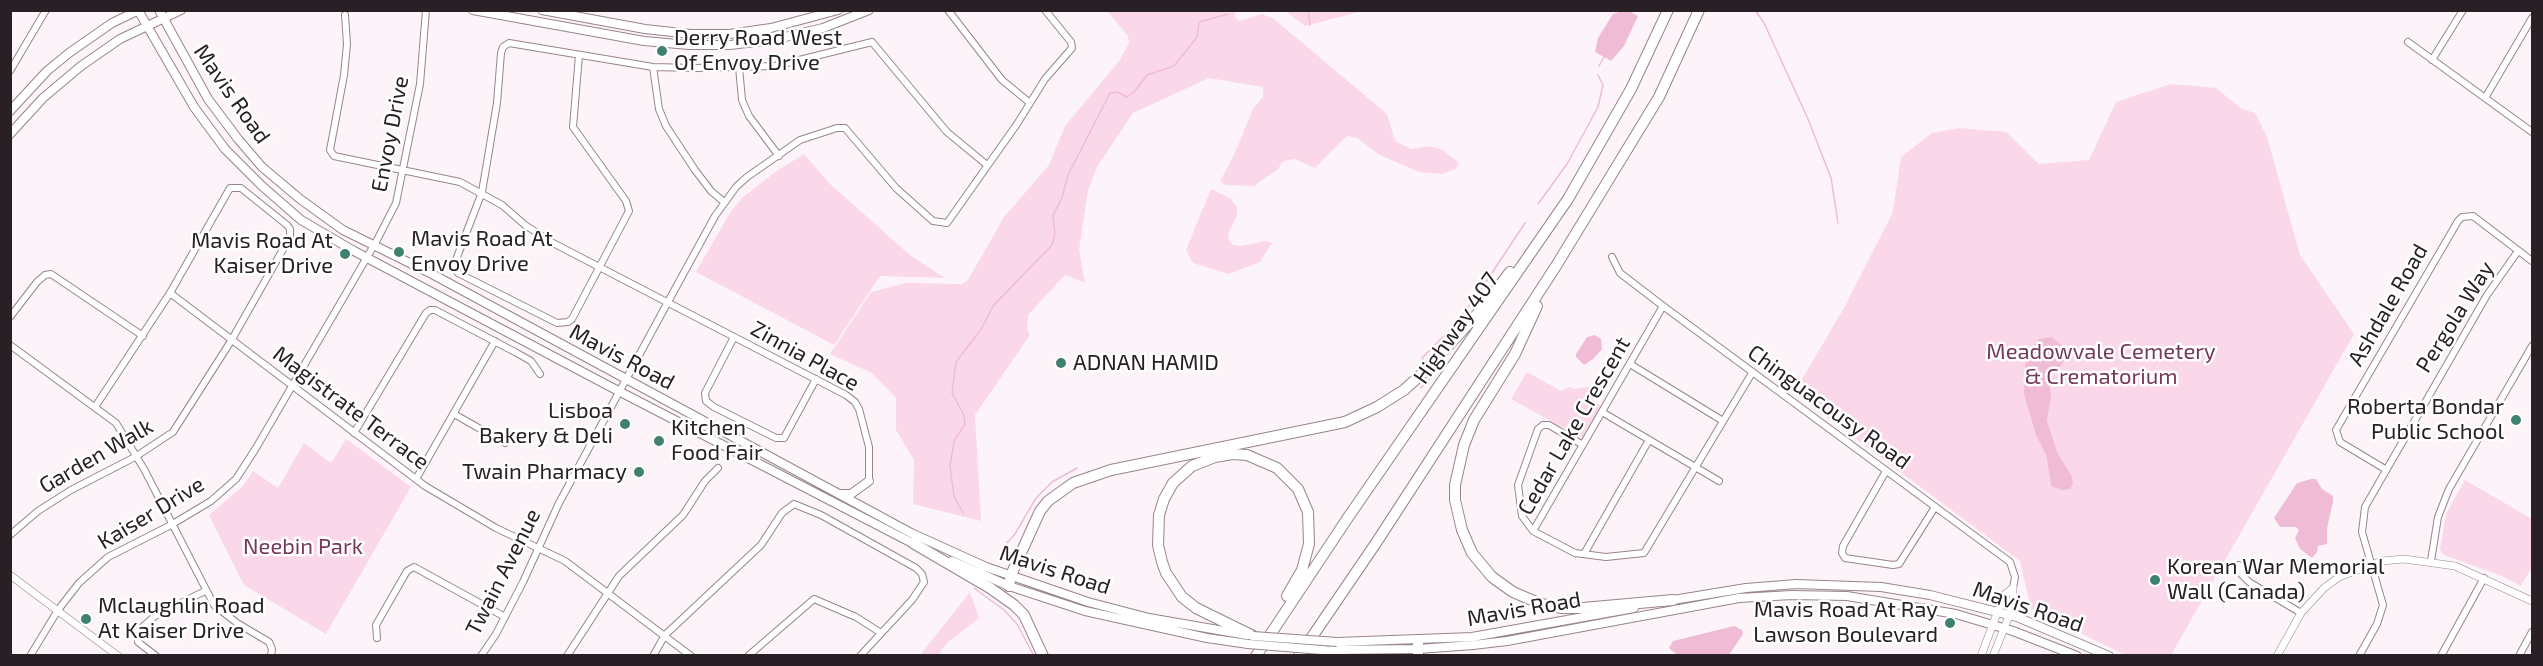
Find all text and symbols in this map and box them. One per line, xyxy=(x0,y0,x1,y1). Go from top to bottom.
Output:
place label: Derry Road West Of Envoy Drive xyxy=(674,25,842,76)
street label: Mavis Road xyxy=(188,39,276,149)
marker: Derry Road West Of Envoy Drive xyxy=(655,44,669,58)
street label: Envoy Drive xyxy=(366,74,414,194)
place label: Mavis Road At Envoy Drive xyxy=(411,226,553,278)
place label: Mavis Road At Kaiser Drive xyxy=(191,228,333,280)
street label: Ashdale Road xyxy=(2343,239,2433,371)
marker: Mavis Road At Envoy Drive xyxy=(392,245,406,259)
marker: Mavis Road At Kaiser Drive xyxy=(338,247,352,261)
street label: Pergola Way xyxy=(2410,257,2500,377)
street label: Highway 407 xyxy=(1408,267,1504,389)
street label: Zinnia Place xyxy=(746,315,864,397)
street label: Mavis Road xyxy=(565,318,679,396)
street label: Cedar Lake Crescent xyxy=(1512,332,1636,520)
street label: Chinguacousy Road xyxy=(1743,339,1915,475)
park label: Meadowvale Cemetery & Crematorium xyxy=(1986,339,2216,390)
street label: Magistrate Terrace xyxy=(268,341,434,475)
place label: ADNAN HAMID xyxy=(1073,350,1219,376)
marker: ADNAN HAMID xyxy=(1054,356,1068,370)
place label: Roberta Bondar Public School xyxy=(2347,394,2504,446)
place label: Lisboa Bakery & Deli xyxy=(479,398,613,450)
street label: Garden Walk xyxy=(34,413,158,499)
marker: Roberta Bondar Public School xyxy=(2509,413,2523,427)
place label: Kitchen Food Fair xyxy=(671,415,763,466)
marker: Lisboa Bakery & Deli xyxy=(618,417,632,431)
marker: Kitchen Food Fair xyxy=(652,434,666,448)
place label: Twain Pharmacy xyxy=(462,459,627,485)
marker: Twain Pharmacy xyxy=(632,465,646,479)
street label: Kaiser Drive xyxy=(93,471,209,555)
street label: Twain Avenue xyxy=(460,504,546,640)
park label: Neebin Park xyxy=(243,534,363,560)
street label: Mavis Road xyxy=(996,540,1114,600)
place label: Korean War Memorial Wall (Canada) xyxy=(2167,554,2384,606)
marker: Korean War Memorial Wall (Canada) xyxy=(2148,573,2162,587)
street label: Mavis Road xyxy=(1969,576,2087,638)
street label: Mavis Road xyxy=(1465,586,1583,632)
place label: Mclaughlin Road At Kaiser Drive xyxy=(98,593,265,644)
place label: Mavis Road At Ray Lawson Boulevard xyxy=(1753,597,1938,648)
marker: Mclaughlin Road At Kaiser Drive xyxy=(79,612,93,626)
marker: Mavis Road At Ray Lawson Boulevard xyxy=(1943,616,1957,630)

